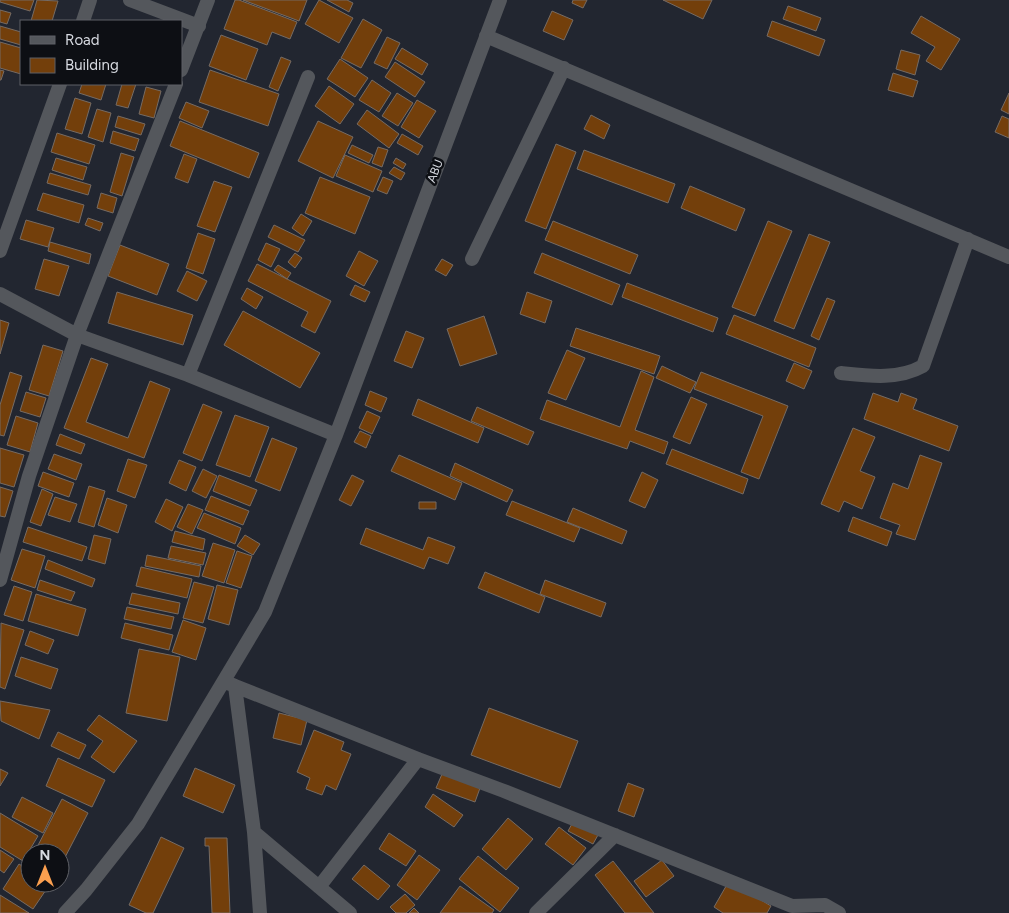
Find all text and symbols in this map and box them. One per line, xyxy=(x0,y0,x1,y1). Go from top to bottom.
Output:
legend xyxy=(20,20,182,85)
text: Road xyxy=(65,31,100,49)
text: Building xyxy=(65,56,119,74)
street label: ABU xyxy=(424,157,446,185)
north arrow xyxy=(20,843,70,893)
text: N xyxy=(40,847,50,864)

